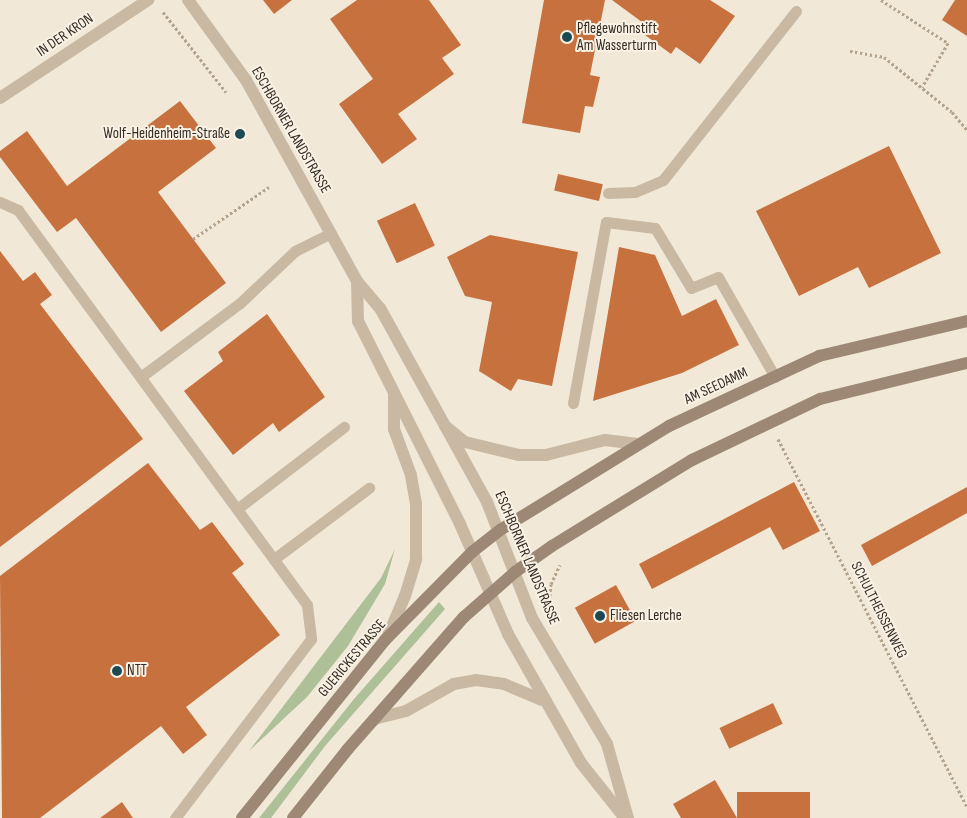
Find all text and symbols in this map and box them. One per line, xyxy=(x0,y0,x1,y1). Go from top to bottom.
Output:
street label: IN DER KRON xyxy=(33,9,97,61)
place label: Pflegewohnstift Am Wasserturm xyxy=(577,19,657,54)
marker: Pflegewohnstift Am Wasserturm xyxy=(561,31,573,43)
street label: ESCHBORNER LANDSTRASSE xyxy=(247,64,335,196)
place label: Wolf-Heidenheim-Straße xyxy=(103,125,230,143)
marker: Wolf-Heidenheim-Straße xyxy=(234,128,246,140)
street label: AM SEEDAMM xyxy=(681,363,751,409)
street label: ESCHBORNER LANDSTRASSE xyxy=(491,489,563,627)
street label: SCHULTHEISSENWEG xyxy=(847,559,911,661)
place label: Fliesen Lerche xyxy=(610,607,682,625)
marker: Fliesen Lerche xyxy=(594,610,606,622)
street label: GUERICKESTRASSE xyxy=(314,616,390,700)
place label: NTT xyxy=(127,662,147,680)
marker: NTT xyxy=(111,665,123,677)

